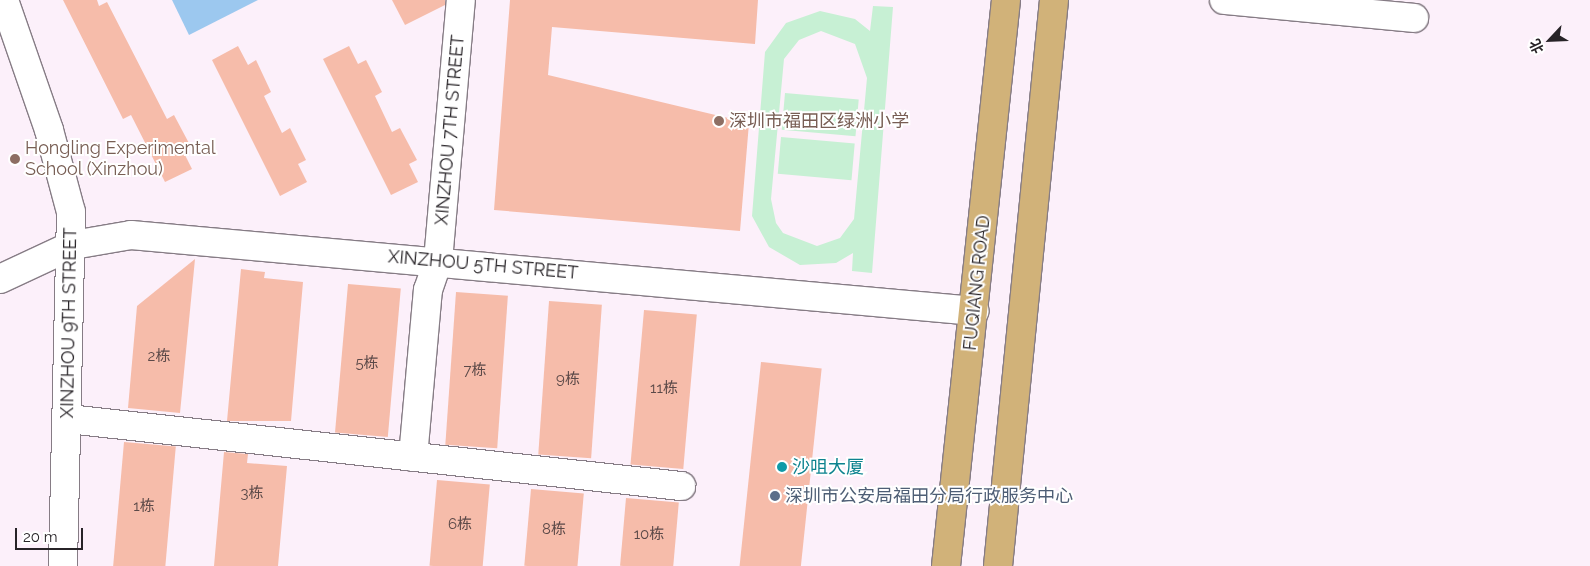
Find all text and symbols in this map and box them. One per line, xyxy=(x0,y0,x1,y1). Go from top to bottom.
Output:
north arrow xyxy=(1525,15,1575,65)
street label: XINZHOU 7TH STREET xyxy=(431,34,469,226)
text: 北 xyxy=(1526,37,1547,56)
place label: 深圳市福田区绿洲小学 xyxy=(729,110,909,132)
marker: 深圳市福田区绿洲小学 xyxy=(713,115,725,127)
place label: Hongling Experimental School (Xinzhou) xyxy=(25,138,216,180)
marker: Hongling Experimental School (Xinzhou) xyxy=(9,153,21,165)
street label: FUQIANG ROAD xyxy=(959,214,995,352)
street label: XINZHOU 9TH STREET xyxy=(57,227,81,419)
street label: XINZHOU 5TH STREET xyxy=(387,246,579,284)
house number: 2栋 xyxy=(148,348,170,366)
house number: 5栋 xyxy=(355,355,379,373)
house number: 7栋 xyxy=(463,362,487,380)
house number: 9栋 xyxy=(556,371,580,389)
house number: 11栋 xyxy=(650,380,678,398)
place label: 沙咀大厦 xyxy=(792,456,864,478)
marker: 沙咀大厦 xyxy=(776,461,788,473)
house number: 3栋 xyxy=(240,485,264,503)
place label: 深圳市公安局福田分局行政服务中心 xyxy=(785,485,1073,507)
marker: 深圳市公安局福田分局行政服务中心 xyxy=(769,490,781,502)
house number: 1栋 xyxy=(133,498,155,516)
house number: 6栋 xyxy=(448,516,472,534)
scale bar xyxy=(18,518,85,550)
house number: 8栋 xyxy=(542,521,566,539)
house number: 10栋 xyxy=(634,526,664,544)
text: 20 m xyxy=(23,528,58,546)

